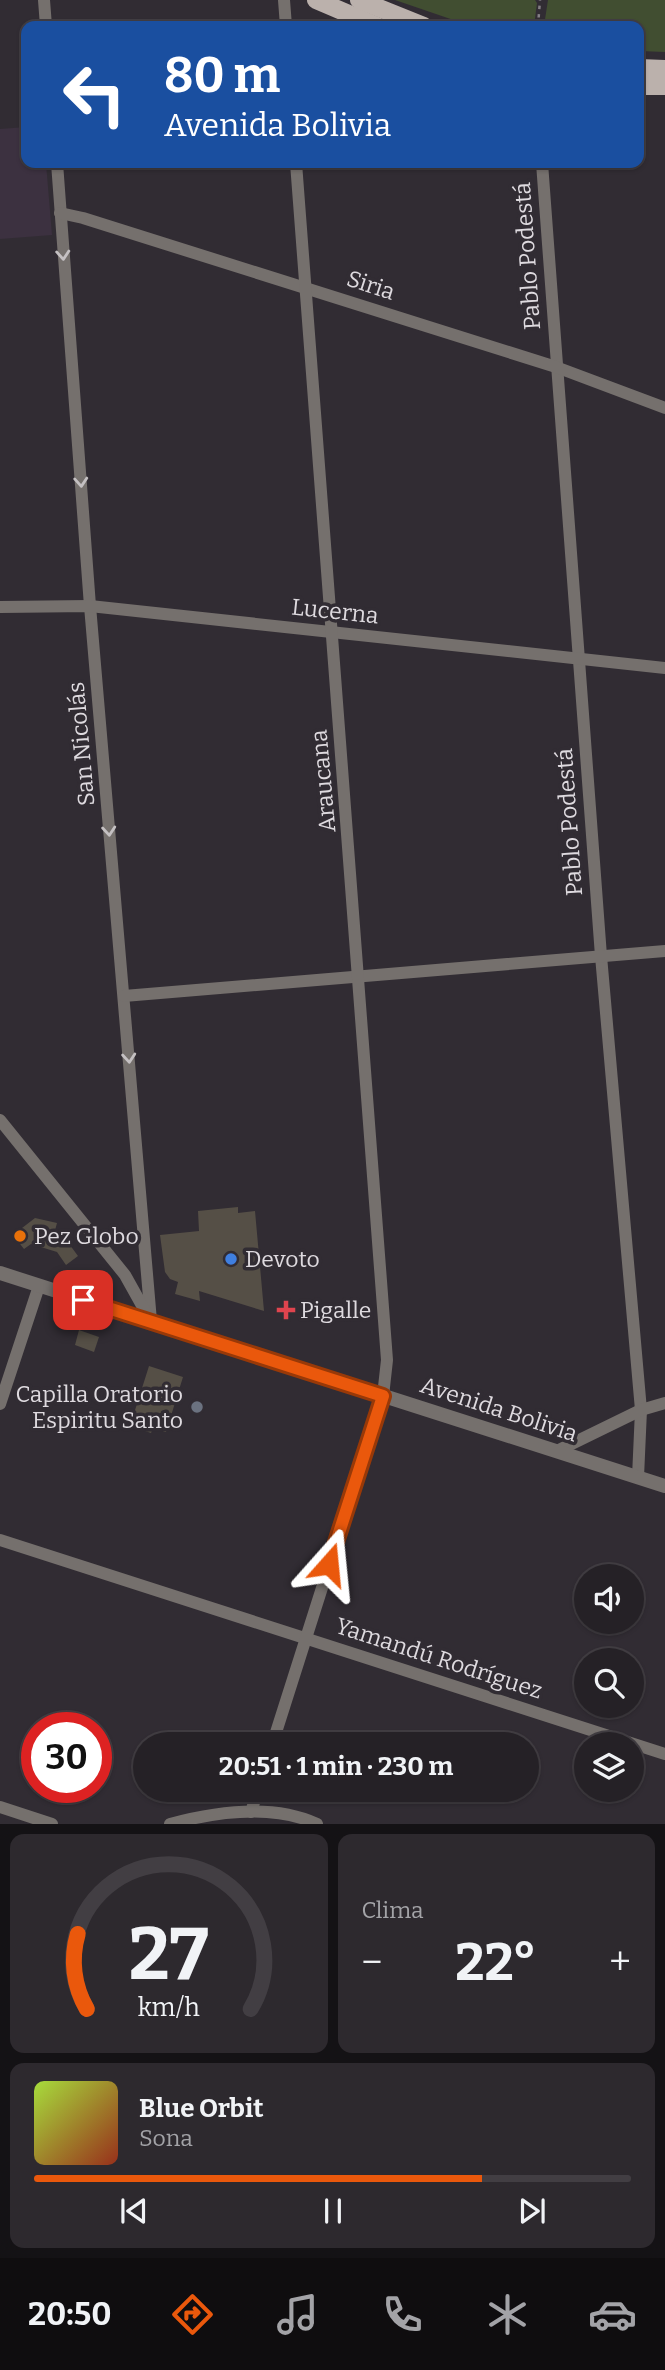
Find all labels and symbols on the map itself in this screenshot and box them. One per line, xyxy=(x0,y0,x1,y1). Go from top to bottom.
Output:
street label: Pablo Podestá xyxy=(508,181,546,331)
one-way arrow xyxy=(56,250,71,261)
street label: Siria xyxy=(343,264,399,306)
one-way arrow xyxy=(73,477,88,488)
street label: Lucerna xyxy=(290,593,380,630)
street label: San Nicolás xyxy=(62,681,100,807)
street label: Araucana xyxy=(305,728,341,834)
street label: Pablo Podestá xyxy=(550,747,588,897)
one-way arrow xyxy=(102,825,117,837)
one-way arrow xyxy=(121,1052,136,1063)
place label: Pez Globo xyxy=(34,1222,139,1250)
marker: Pez Globo xyxy=(12,1228,28,1244)
place label: Devoto xyxy=(245,1245,320,1273)
marker: Devoto xyxy=(223,1251,239,1267)
pin xyxy=(53,1270,113,1330)
place label: Pigalle xyxy=(300,1296,371,1324)
marker: Pigalle xyxy=(278,1302,294,1318)
street label: Avenida Bolivia xyxy=(417,1370,581,1448)
place label: Capilla Oratorio Espiritu Santo xyxy=(15,1380,183,1434)
marker: Capilla Oratorio Espiritu Santo xyxy=(189,1399,205,1415)
position arrow xyxy=(292,1527,366,1601)
street label: Yamandú Rodríguez xyxy=(332,1611,546,1705)
speed limit sign: 30 xyxy=(21,1712,112,1803)

